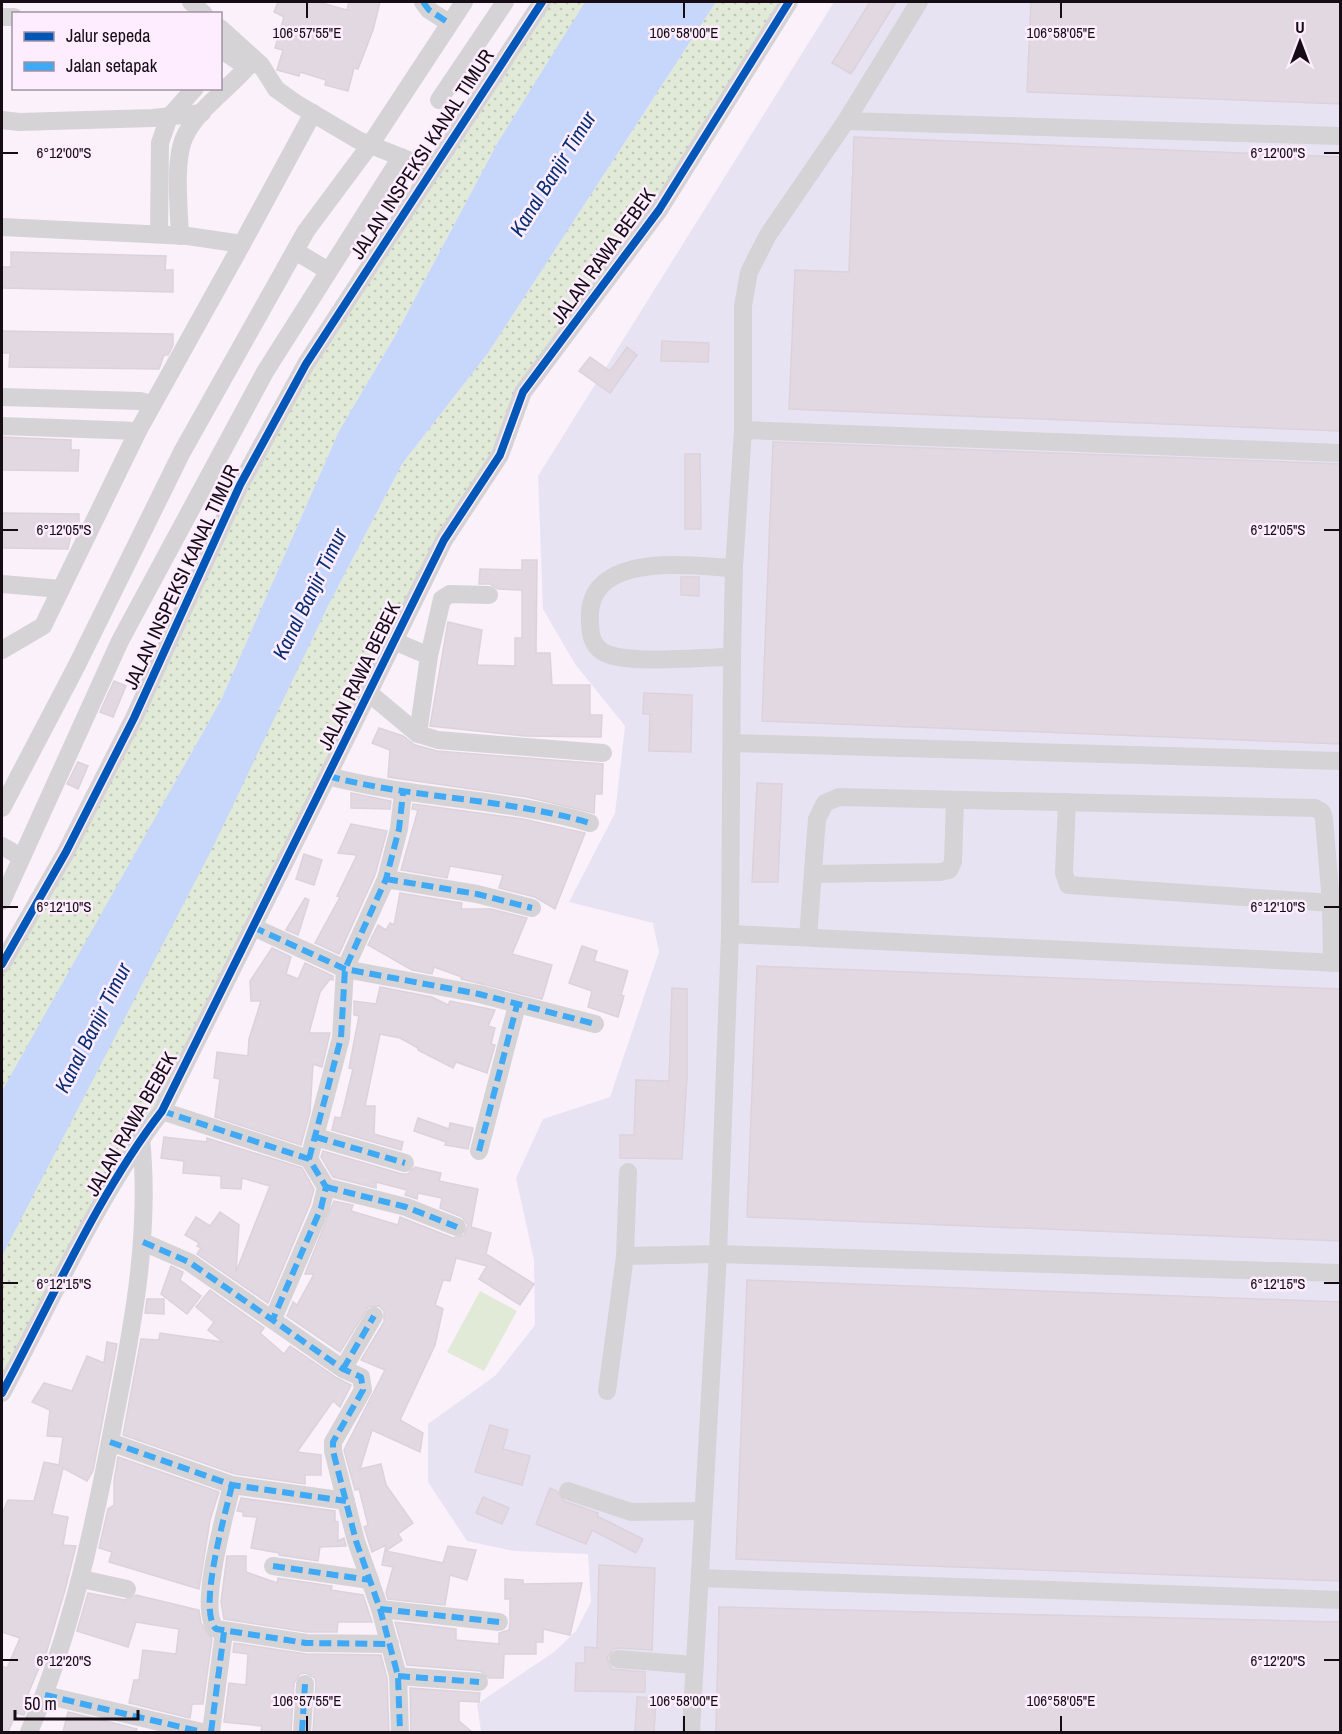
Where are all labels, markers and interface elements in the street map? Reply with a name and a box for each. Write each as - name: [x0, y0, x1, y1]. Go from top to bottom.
- legend: [12, 12, 222, 90]
- north arrow: [1270, 12, 1330, 72]
- text: U: [1295, 16, 1305, 38]
- text: 106°57'55"E: [273, 22, 341, 43]
- text: 106°58'00"E: [650, 22, 718, 43]
- text: 106°58'05"E: [1027, 22, 1095, 43]
- text: Jalur sepeda: [66, 23, 151, 48]
- street label: JALAN INSPEKSI KANAL TIMUR: [343, 43, 500, 264]
- text: Jalan setapak: [66, 53, 158, 78]
- water label: Kanal Banjir Timur: [503, 105, 603, 242]
- text: 6°12'00"S: [36, 142, 92, 163]
- text: 6°12'00"S: [1250, 142, 1306, 163]
- street label: JALAN RAWA BEBEK: [544, 182, 661, 329]
- street label: JALAN INSPEKSI KANAL TIMUR: [116, 460, 245, 694]
- text: 6°12'05"S: [36, 519, 92, 540]
- text: 6°12'05"S: [1250, 519, 1306, 540]
- water label: Kanal Banjir Timur: [265, 522, 354, 664]
- street label: JALAN RAWA BEBEK: [311, 597, 406, 754]
- text: 6°12'10"S: [36, 896, 92, 917]
- text: 6°12'10"S: [1250, 896, 1306, 917]
- water label: Kanal Banjir Timur: [47, 957, 138, 1098]
- street label: JALAN RAWA BEBEK: [78, 1047, 183, 1201]
- text: 6°12'15"S: [36, 1273, 92, 1294]
- text: 6°12'15"S: [1250, 1273, 1306, 1294]
- text: 6°12'20"S: [36, 1650, 92, 1671]
- text: 6°12'20"S: [1250, 1650, 1306, 1671]
- scale bar: [15, 1683, 138, 1721]
- text: 106°57'55"E: [273, 1690, 341, 1711]
- text: 106°58'00"E: [650, 1690, 718, 1711]
- text: 106°58'05"E: [1027, 1690, 1095, 1711]
- text: 50 m: [24, 1691, 57, 1716]

